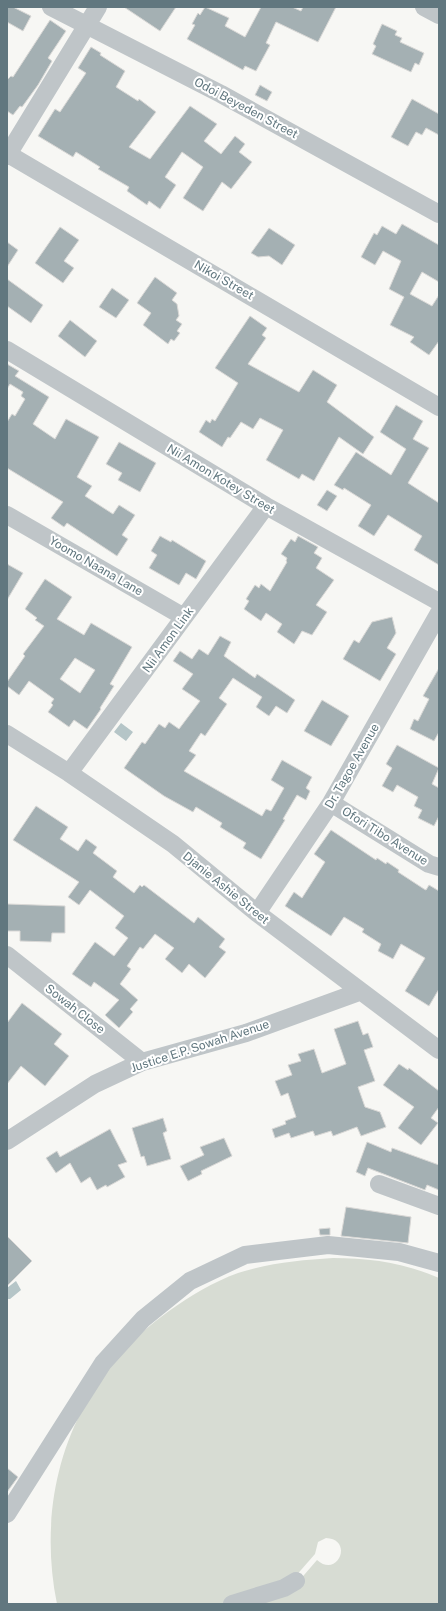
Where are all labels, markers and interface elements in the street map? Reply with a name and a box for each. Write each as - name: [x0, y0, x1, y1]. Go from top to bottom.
- street label: Odoi Beyeden Street: [192, 75, 300, 141]
- street label: Nikoi Street: [192, 257, 256, 303]
- street label: Nii Amon Kotey Street: [164, 441, 278, 517]
- street label: Yoomo Naana Lane: [47, 533, 146, 599]
- street label: Nii Amon Link: [140, 604, 196, 675]
- street label: Dr. Tagoe Avenue: [322, 721, 382, 811]
- street label: Ofori Tibo Avenue: [339, 804, 431, 868]
- street label: Djanie Ashie Street: [180, 849, 272, 927]
- street label: Sowah Close: [42, 981, 108, 1037]
- street label: Justice E.P. Sowah Avenue: [129, 1017, 271, 1075]

